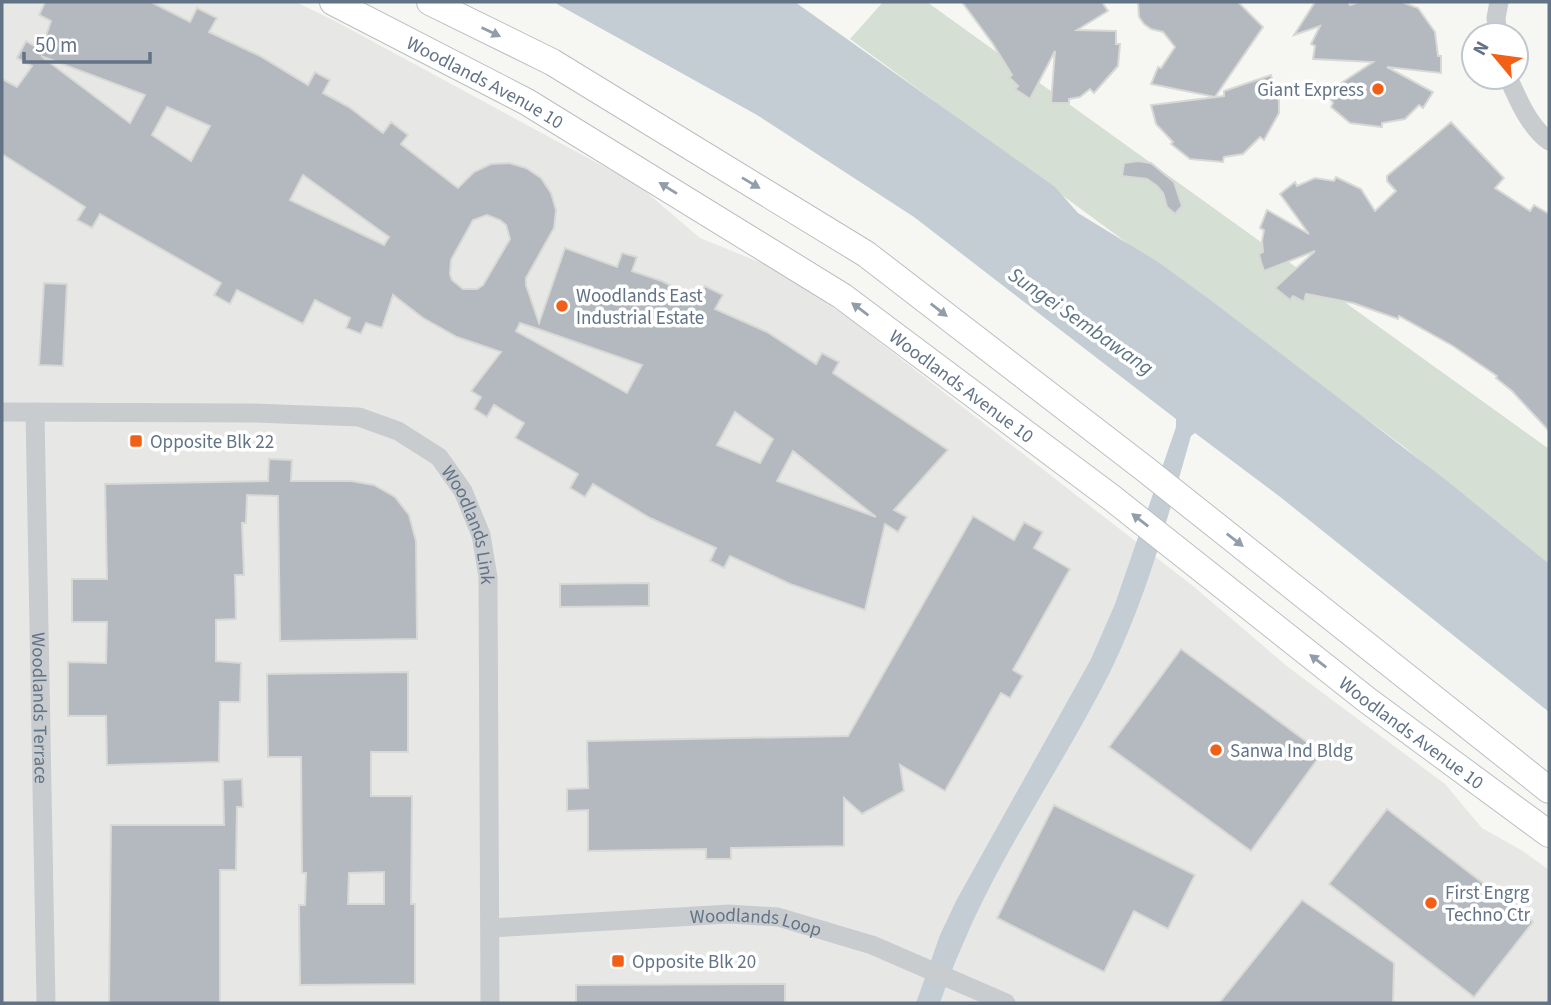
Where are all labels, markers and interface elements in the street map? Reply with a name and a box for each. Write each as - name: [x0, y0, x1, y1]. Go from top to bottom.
- scale bar: [24, 21, 150, 65]
- north arrow: [1460, 21, 1530, 91]
- one-way arrow: [481, 26, 501, 37]
- text: 50 m: [35, 30, 77, 60]
- street label: Woodlands Avenue 10: [401, 30, 568, 136]
- text: N: [1467, 36, 1496, 61]
- place label: Giant Express: [1257, 77, 1364, 104]
- marker: Giant Express: [1370, 81, 1386, 97]
- one-way arrow: [741, 177, 760, 190]
- one-way arrow: [658, 182, 677, 195]
- water label: Sungei Sembawang: [1002, 260, 1160, 382]
- place label: Woodlands East Industrial Estate: [576, 283, 704, 332]
- marker: Woodlands East Industrial Estate: [554, 298, 570, 314]
- one-way arrow: [852, 302, 870, 317]
- one-way arrow: [930, 303, 948, 318]
- street label: Woodlands Avenue 10: [883, 324, 1039, 450]
- place label: Opposite Blk 22: [150, 429, 274, 456]
- marker: Opposite Blk 22: [128, 433, 144, 449]
- street label: Woodlands Link: [434, 460, 500, 585]
- one-way arrow: [1131, 513, 1149, 528]
- one-way arrow: [1225, 533, 1243, 548]
- street label: Woodlands Terrace: [24, 632, 54, 784]
- one-way arrow: [1310, 654, 1328, 669]
- street label: Woodlands Avenue 10: [1333, 671, 1489, 797]
- place label: Sanwa Ind Bldg: [1230, 738, 1353, 765]
- marker: Sanwa Ind Bldg: [1208, 742, 1224, 758]
- place label: First Engrg Techno Ctr: [1445, 880, 1531, 929]
- marker: First Engrg Techno Ctr: [1423, 895, 1439, 911]
- street label: Woodlands Loop: [689, 902, 825, 944]
- place label: Opposite Blk 20: [632, 949, 756, 976]
- marker: Opposite Blk 20: [610, 953, 626, 969]

